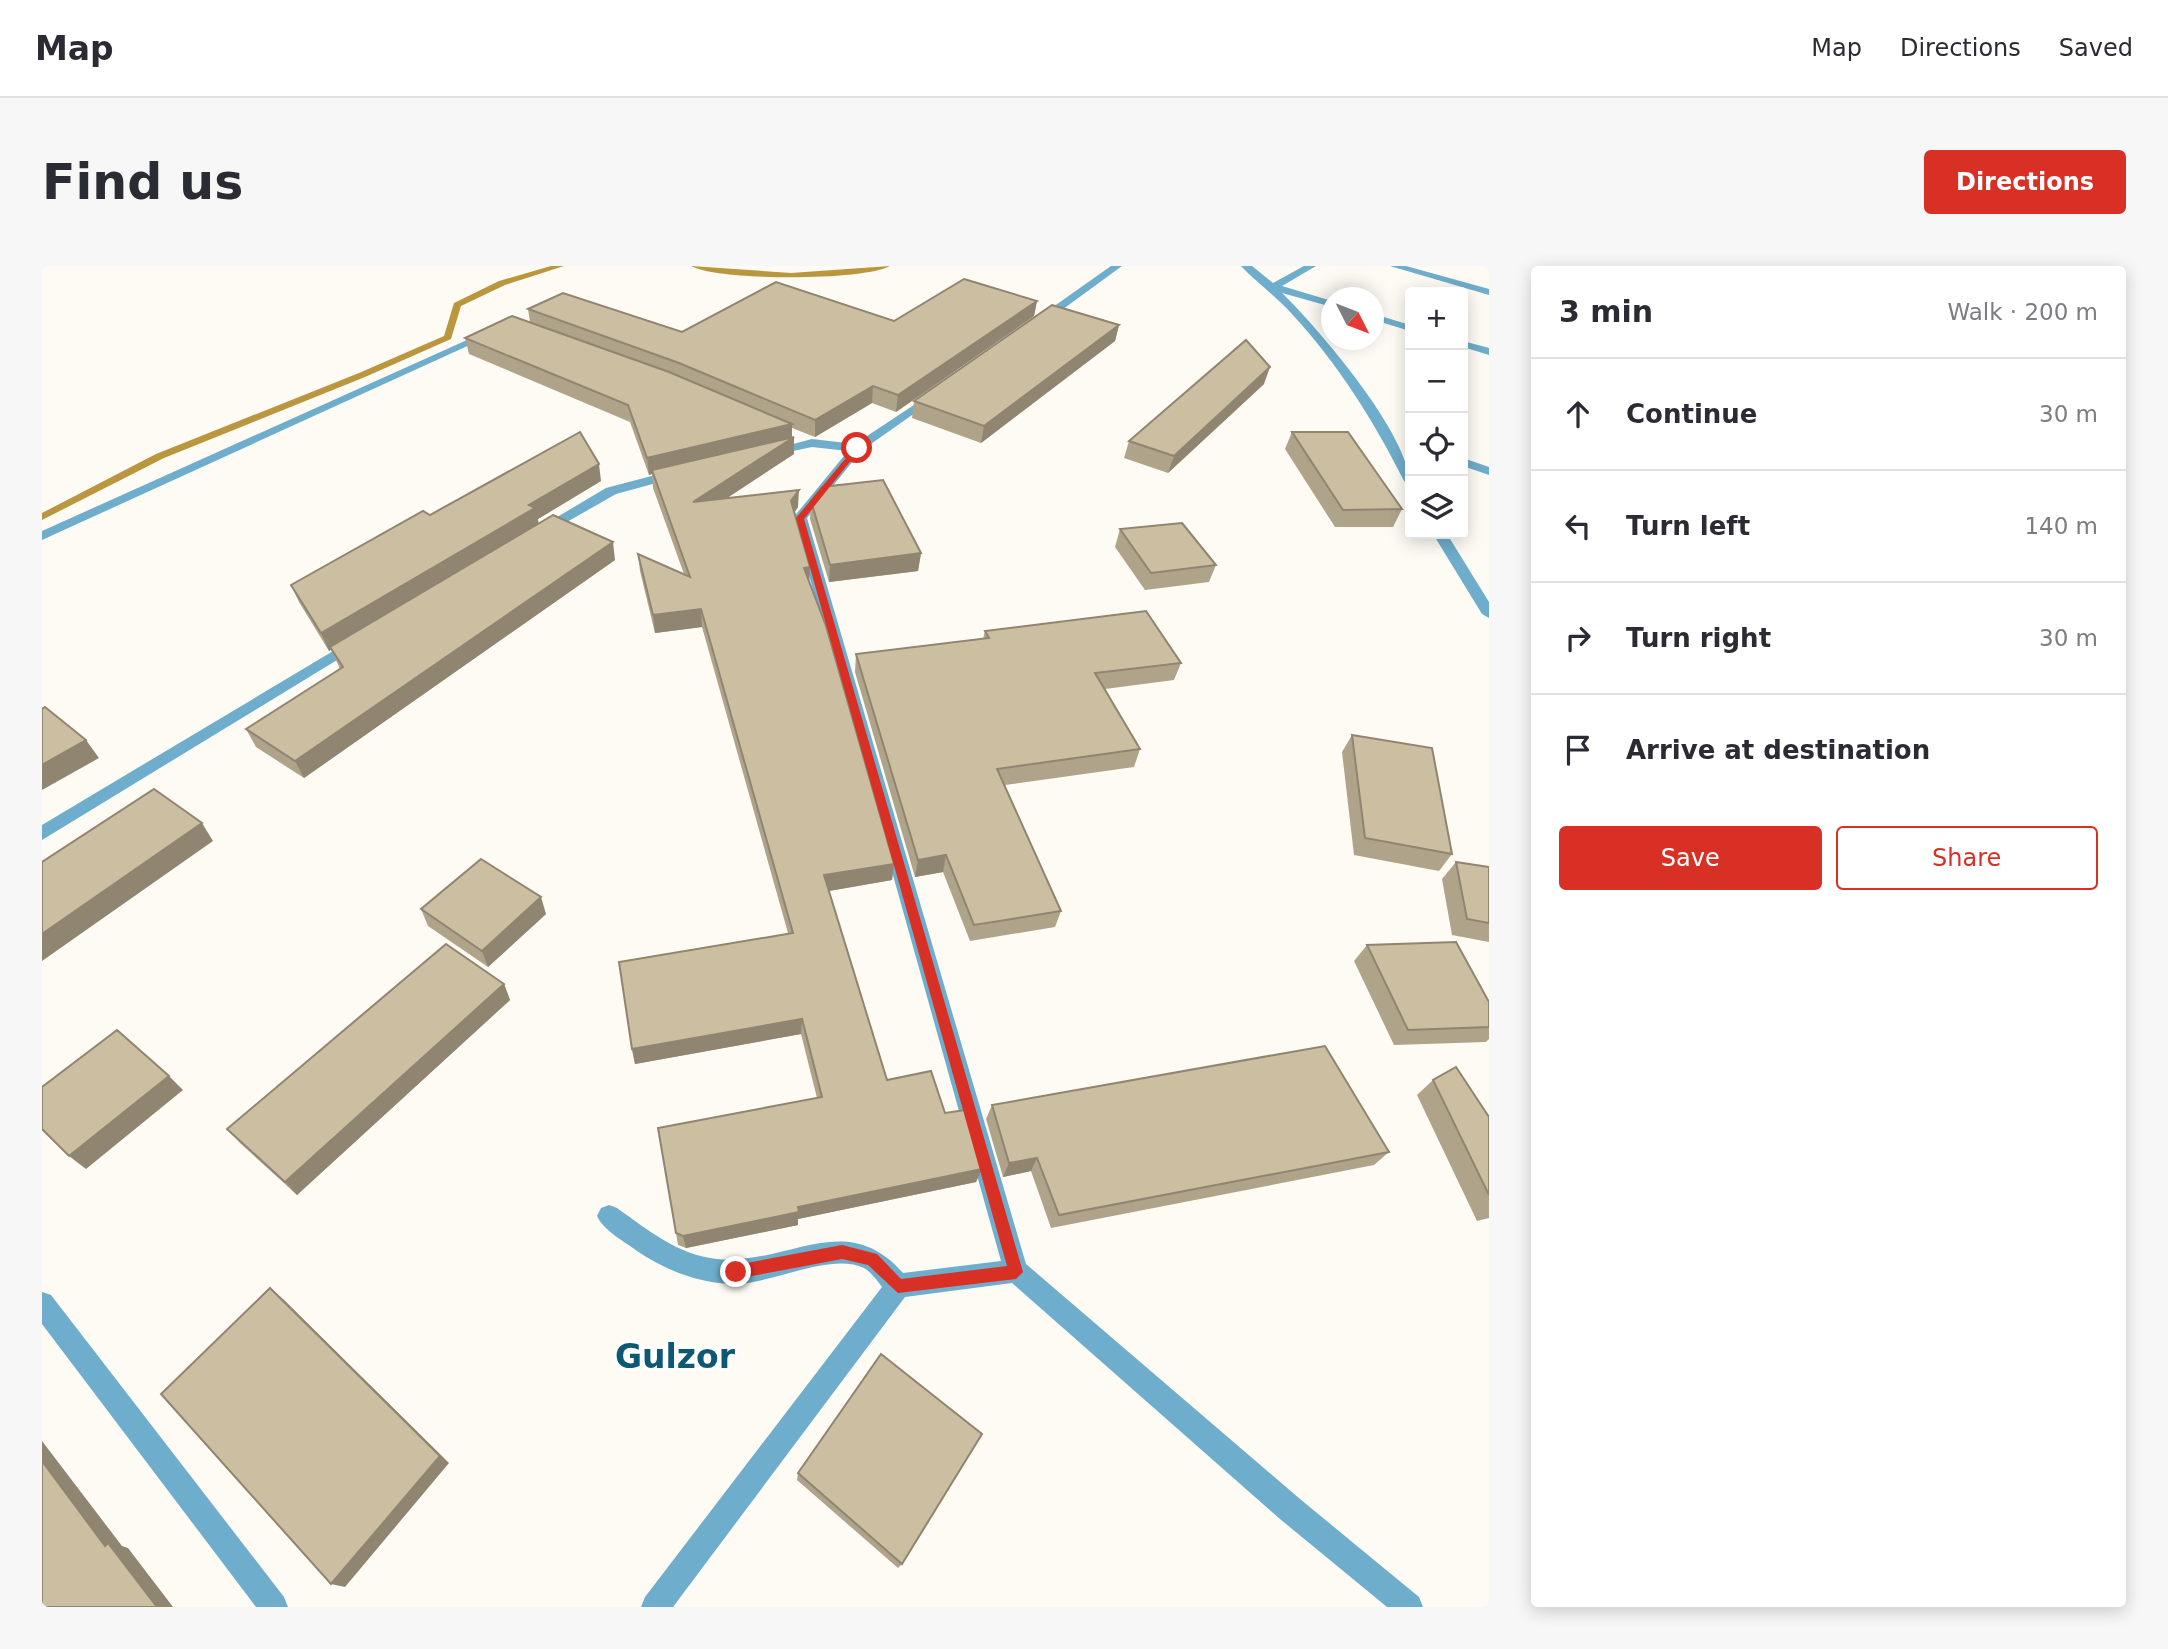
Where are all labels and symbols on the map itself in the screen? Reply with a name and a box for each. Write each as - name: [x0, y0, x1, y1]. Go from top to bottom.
- north arrow: [1321, 287, 1384, 350]
- route start: [841, 432, 872, 463]
- route end: [720, 1256, 751, 1287]
- district label: Gulzor: [615, 1337, 736, 1376]

